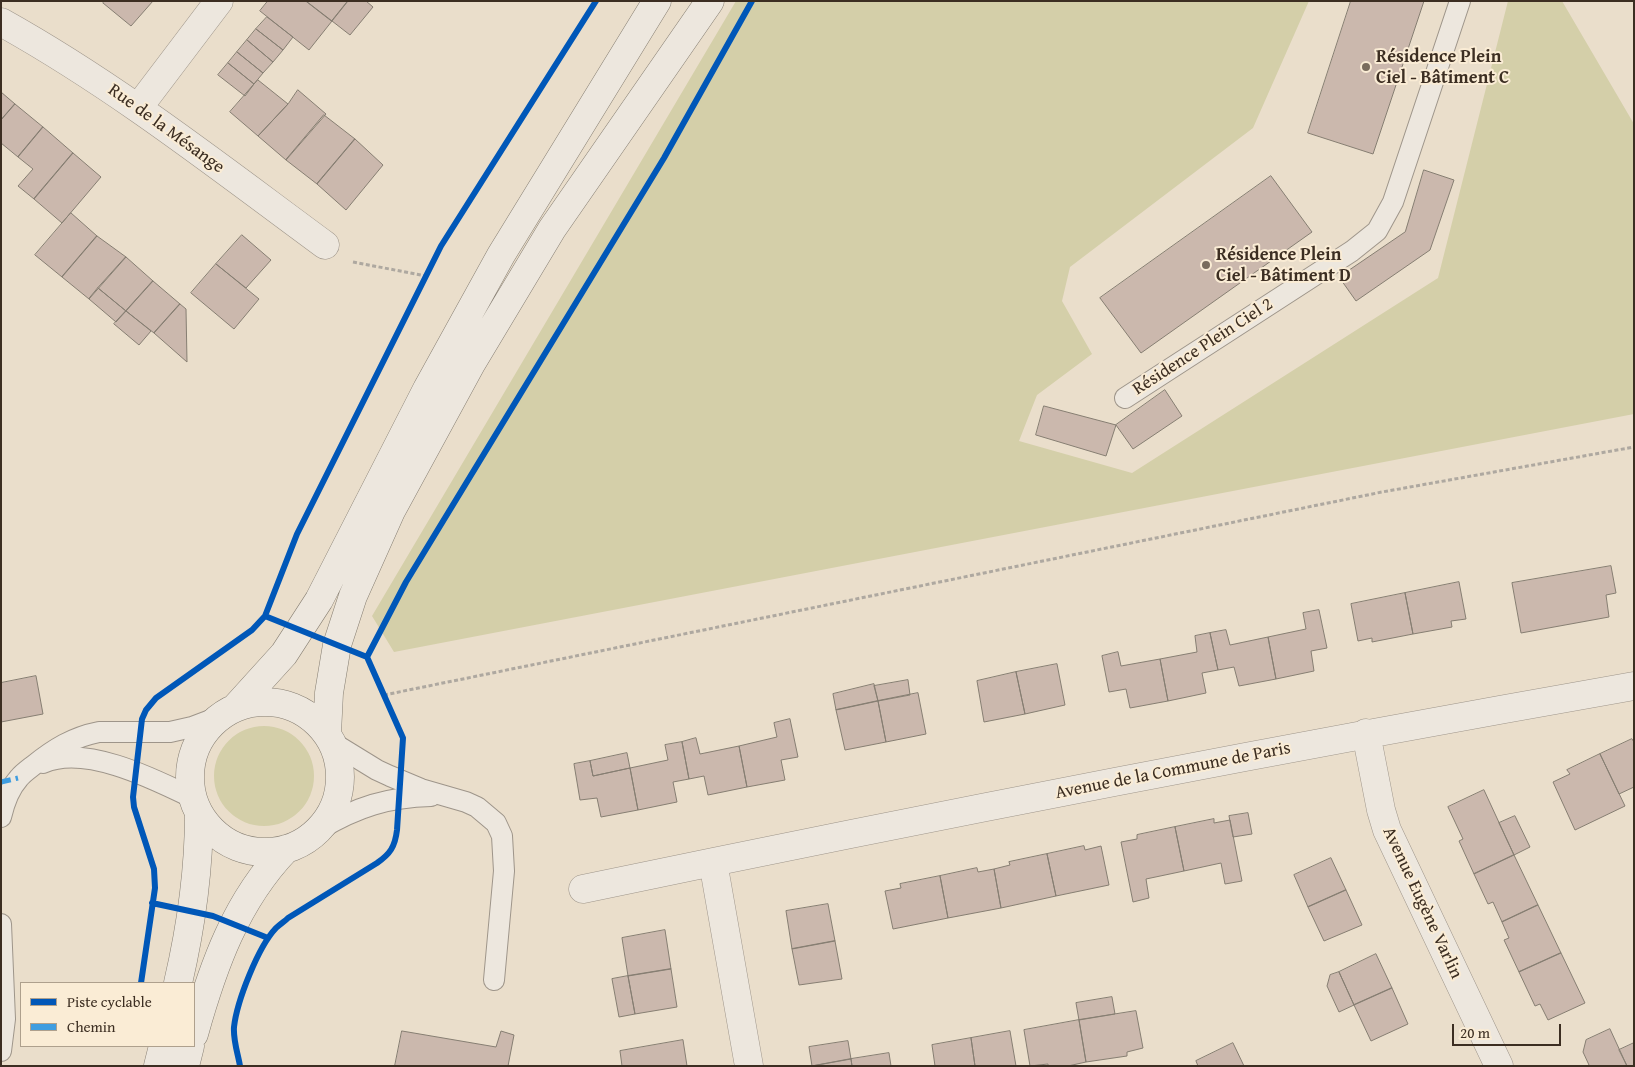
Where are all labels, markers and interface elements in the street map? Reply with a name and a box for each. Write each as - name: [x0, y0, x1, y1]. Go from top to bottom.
- place label: Résidence Plein Ciel - Bâtiment C: [1376, 46, 1509, 88]
- marker: Résidence Plein Ciel - Bâtiment C: [1360, 61, 1372, 73]
- street label: Rue de la Mésange: [104, 80, 228, 178]
- place label: Résidence Plein Ciel - Bâtiment D: [1216, 244, 1351, 286]
- marker: Résidence Plein Ciel - Bâtiment D: [1200, 259, 1212, 271]
- street label: Résidence Plein Ciel 2: [1129, 294, 1277, 400]
- street label: Avenue de la Commune de Paris: [1054, 738, 1292, 804]
- street label: Avenue Eugène Varlin: [1377, 824, 1467, 982]
- legend: [20, 982, 195, 1047]
- text: Piste cyclable: [67, 991, 152, 1012]
- scale bar: [1455, 1014, 1564, 1046]
- text: Chemin: [67, 1016, 116, 1037]
- text: 20 m: [1460, 1022, 1490, 1043]

